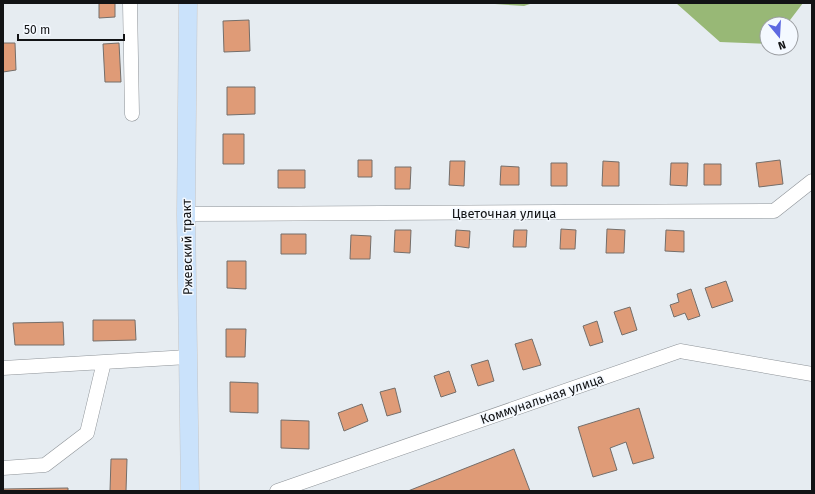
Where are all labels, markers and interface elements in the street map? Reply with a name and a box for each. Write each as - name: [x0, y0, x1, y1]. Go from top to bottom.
- scale bar: [18, 16, 124, 42]
- north arrow: [759, 16, 799, 56]
- text: 50 m: [24, 23, 50, 37]
- text: N: [776, 38, 787, 52]
- street label: Ржевский тракт: [179, 199, 195, 295]
- street label: Цветочная улица: [452, 206, 556, 221]
- street label: Коммунальная улица: [478, 371, 606, 427]

